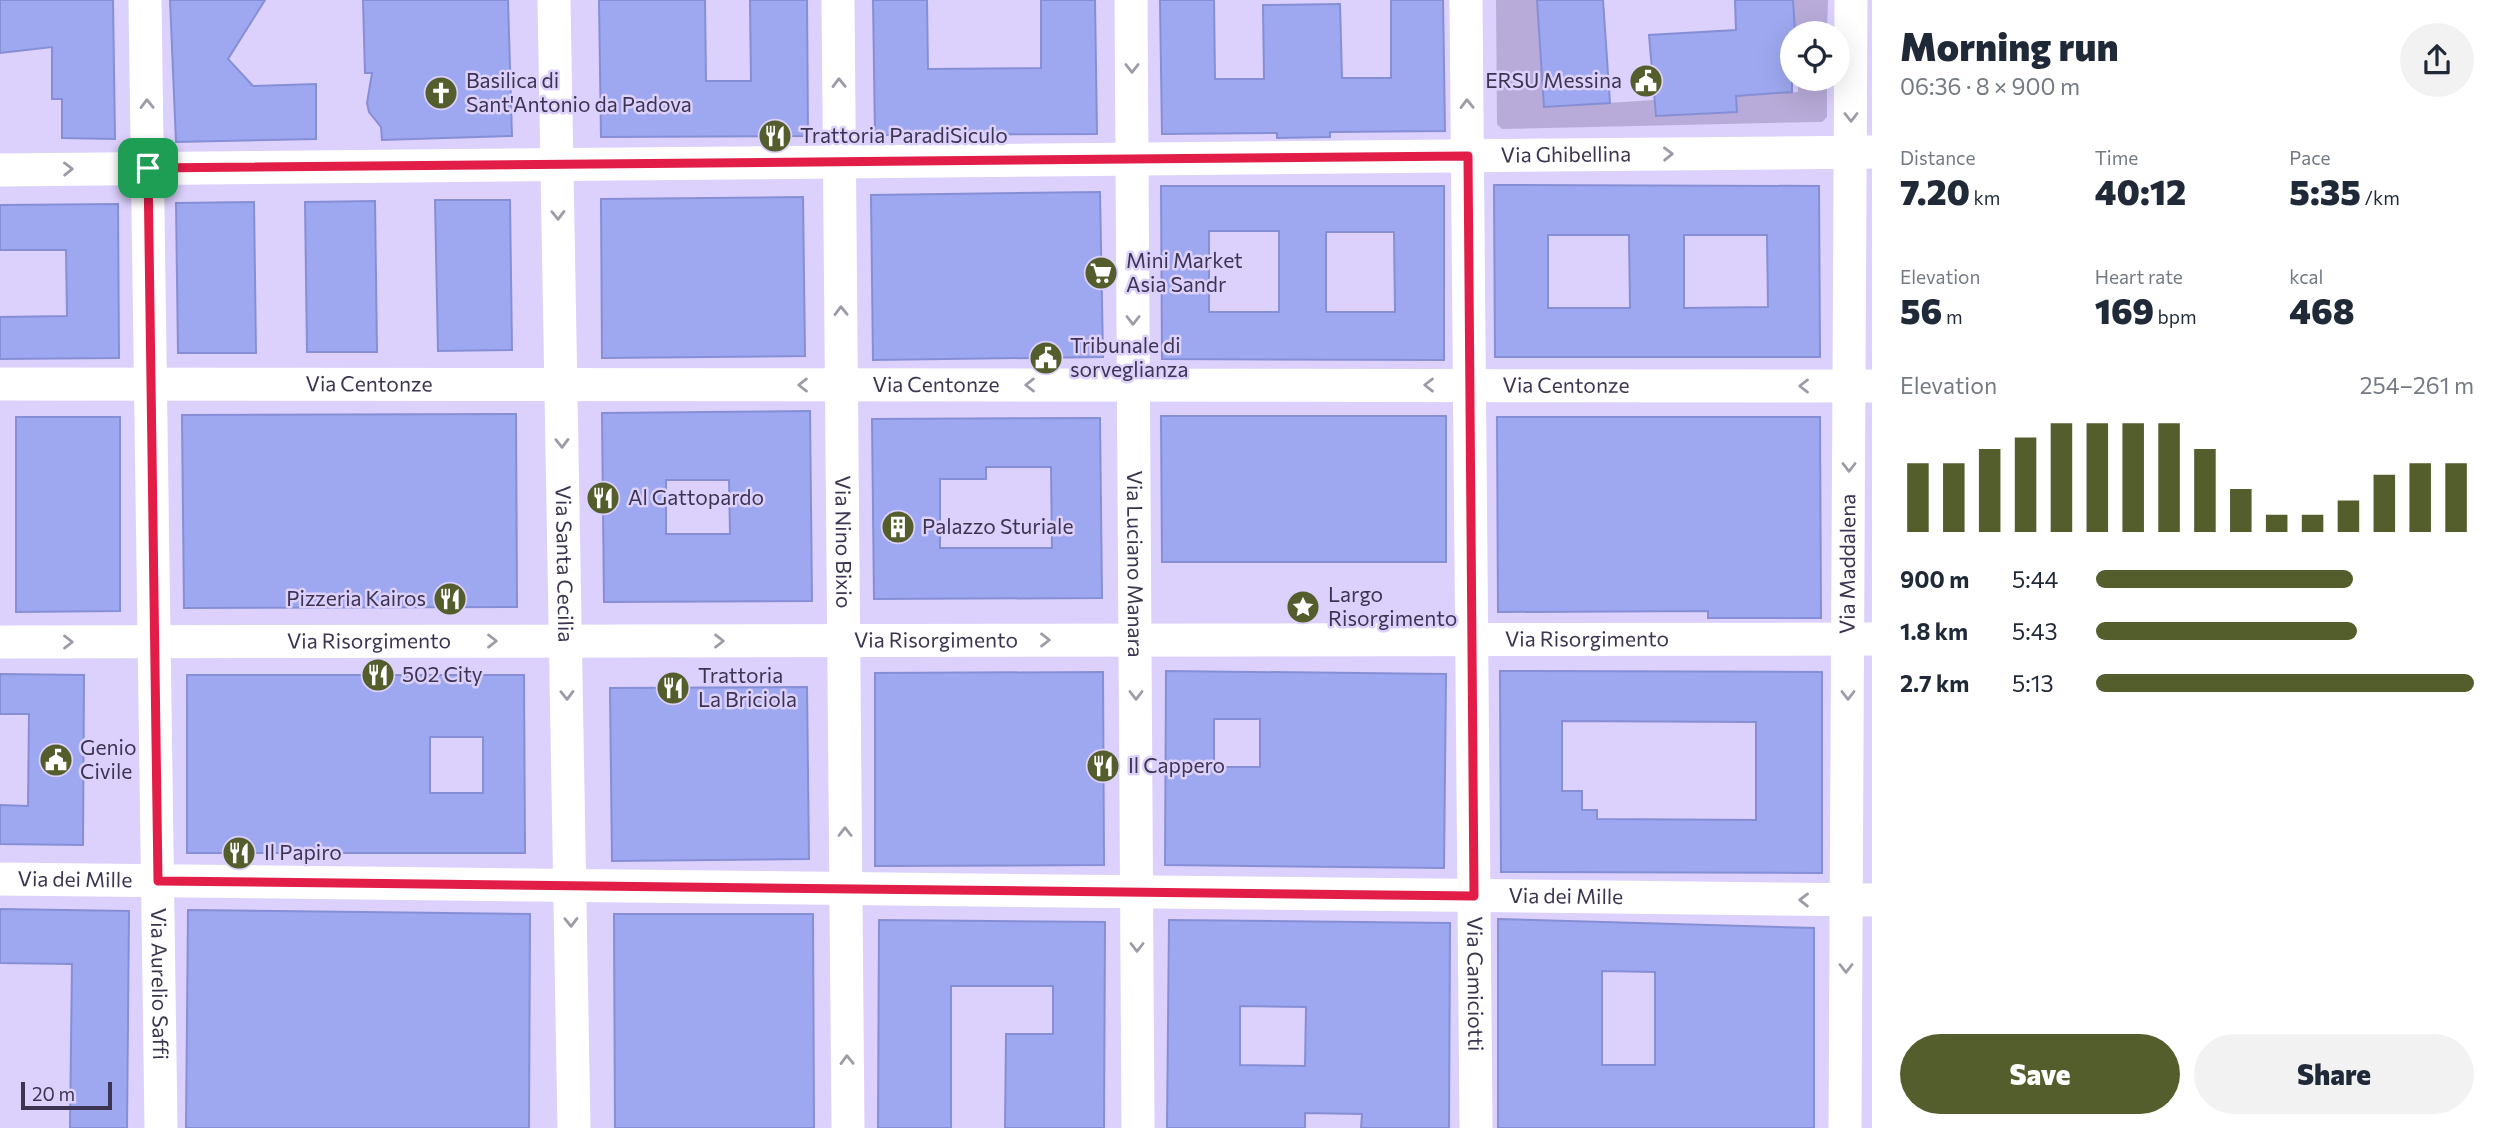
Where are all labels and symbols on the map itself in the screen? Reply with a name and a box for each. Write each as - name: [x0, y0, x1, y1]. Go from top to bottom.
- public building icon: ERSU Messina: [1627, 62, 1665, 100]
- one-way arrow: [1124, 63, 1140, 74]
- place label: Basilica di Sant'Antonio da Padova: [466, 67, 692, 116]
- place label: ERSU Messina: [1485, 67, 1622, 92]
- church icon: Basilica di Sant'Antonio da Padova: [422, 74, 460, 112]
- one-way arrow: [831, 78, 847, 88]
- one-way arrow: [139, 99, 154, 110]
- one-way arrow: [1459, 99, 1475, 109]
- one-way arrow: [1843, 112, 1859, 123]
- restaurant icon: Trattoria ParadiSiculo: [756, 117, 794, 155]
- place label: Trattoria ParadiSiculo: [800, 122, 1008, 147]
- pin: [118, 138, 178, 198]
- street label: Via Ghibellina: [1501, 140, 1631, 167]
- one-way arrow: [1663, 146, 1673, 162]
- one-way arrow: [63, 161, 74, 177]
- one-way arrow: [550, 210, 566, 221]
- place label: Mini Market Asia Sandr: [1126, 247, 1243, 296]
- supermarket icon: Mini Market Asia Sandr: [1082, 254, 1120, 292]
- one-way arrow: [833, 305, 849, 316]
- one-way arrow: [1125, 315, 1141, 326]
- place label: Tribunale di sorveglianza: [1070, 332, 1189, 381]
- public building icon: Tribunale di sorveglianza: [1027, 339, 1065, 377]
- street label: Via Centonze: [306, 370, 432, 395]
- street label: Via Centonze: [873, 371, 999, 396]
- street label: Via Centonze: [1503, 372, 1629, 397]
- one-way arrow: [797, 377, 808, 393]
- one-way arrow: [1025, 377, 1035, 393]
- one-way arrow: [1424, 377, 1434, 393]
- one-way arrow: [1798, 378, 1809, 394]
- one-way arrow: [555, 437, 570, 448]
- one-way arrow: [1841, 462, 1857, 473]
- street label: Via Luciano Manara: [1123, 470, 1149, 658]
- street label: Via Nino Bixio: [831, 475, 857, 609]
- restaurant icon: Al Gattopardo: [584, 479, 622, 517]
- place label: Al Gattopardo: [628, 484, 764, 509]
- street label: Via Santa Cecilia: [552, 485, 579, 643]
- street label: Via Maddalena: [1834, 494, 1859, 634]
- building icon: Palazzo Sturiale: [879, 508, 917, 546]
- place label: Palazzo Sturiale: [922, 513, 1074, 538]
- restaurant icon: Pizzeria Kairos: [431, 580, 469, 618]
- place label: Largo Risorgimento: [1328, 581, 1457, 630]
- place label: Pizzeria Kairos: [286, 585, 426, 610]
- place icon: Largo Risorgimento: [1284, 588, 1322, 626]
- street label: Via Risorgimento: [1505, 625, 1669, 651]
- street label: Via Risorgimento: [854, 626, 1018, 652]
- street label: Via Risorgimento: [287, 627, 451, 653]
- one-way arrow: [1040, 632, 1050, 648]
- one-way arrow: [487, 633, 497, 649]
- one-way arrow: [714, 633, 725, 649]
- one-way arrow: [63, 634, 74, 650]
- restaurant icon: 502 City: [359, 656, 397, 694]
- place label: 502 City: [402, 661, 483, 686]
- place label: Trattoria La Briciola: [698, 662, 797, 711]
- restaurant icon: Trattoria La Briciola: [654, 669, 692, 707]
- one-way arrow: [559, 689, 574, 700]
- one-way arrow: [1128, 690, 1144, 700]
- one-way arrow: [1840, 690, 1856, 700]
- place label: Genio Civile: [80, 734, 136, 783]
- public building icon: Genio Civile: [37, 741, 75, 779]
- restaurant icon: Il Cappero: [1084, 747, 1122, 785]
- place label: Il Cappero: [1128, 752, 1225, 777]
- one-way arrow: [838, 827, 853, 838]
- restaurant icon: Il Papiro: [220, 834, 258, 872]
- place label: Il Papiro: [264, 839, 342, 864]
- street label: Via dei Mille: [17, 865, 133, 891]
- street label: Via dei Mille: [1508, 882, 1623, 908]
- one-way arrow: [1798, 892, 1809, 907]
- street label: Via Aurelio Saffi: [147, 908, 174, 1060]
- street label: Via Camiciotti: [1463, 916, 1489, 1051]
- one-way arrow: [563, 917, 578, 928]
- one-way arrow: [1129, 942, 1145, 952]
- one-way arrow: [1838, 964, 1854, 974]
- one-way arrow: [839, 1054, 855, 1065]
- scale bar: [21, 1079, 112, 1111]

